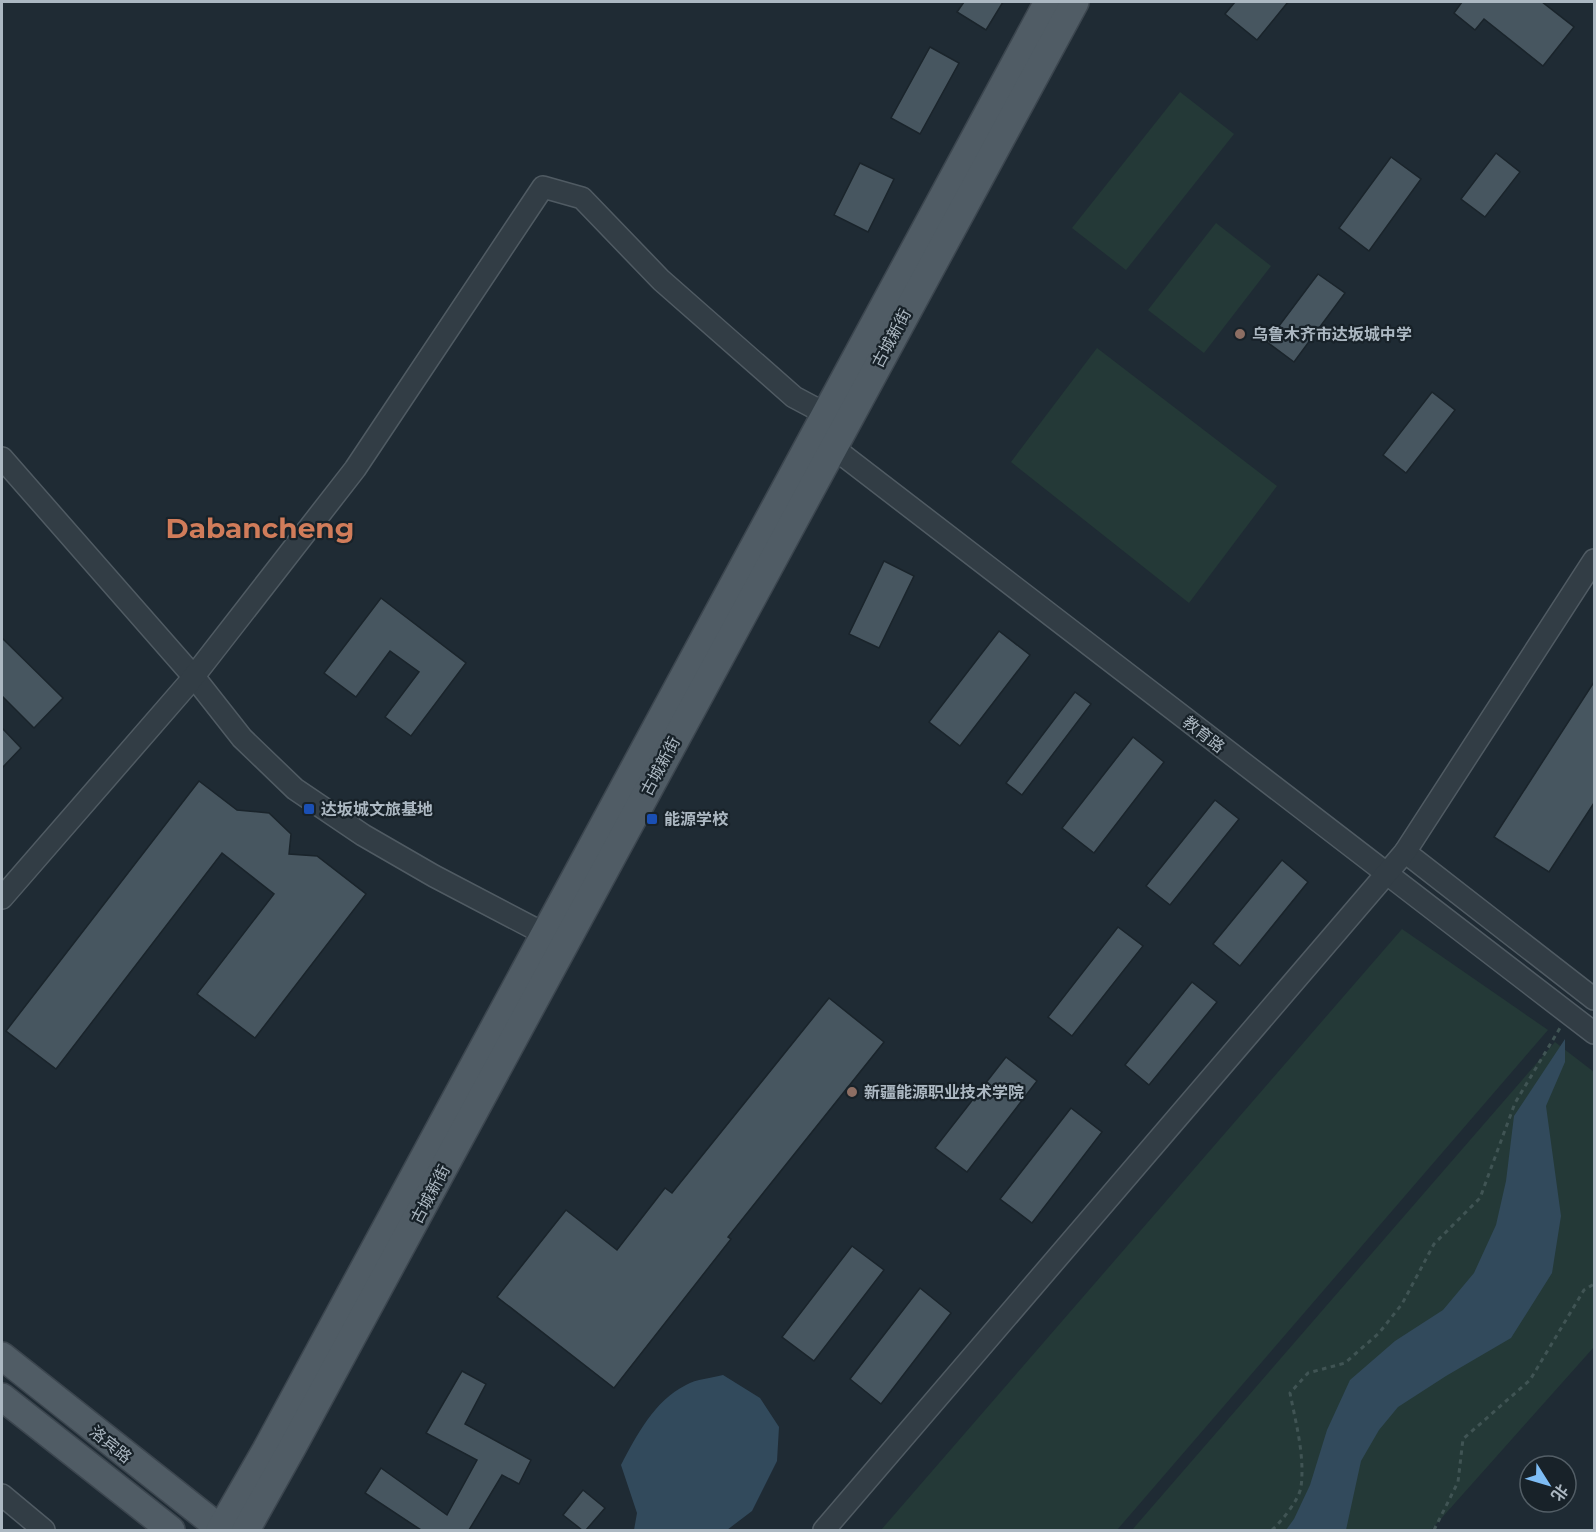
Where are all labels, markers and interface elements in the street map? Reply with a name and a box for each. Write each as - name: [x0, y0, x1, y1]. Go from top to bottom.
- street label: 古城新街: [868, 306, 915, 371]
- place label: 乌鲁木齐市达坂城中学: [1252, 325, 1412, 344]
- marker: 乌鲁木齐市达坂城中学: [1233, 327, 1247, 341]
- district label: Dabancheng: [166, 511, 354, 545]
- street label: 教育路: [1179, 712, 1228, 757]
- street label: 古城新街: [637, 734, 684, 799]
- place label: 达坂城文旅基地: [321, 800, 433, 819]
- marker: 达坂城文旅基地: [302, 802, 316, 816]
- place label: 能源学校: [664, 810, 729, 829]
- marker: 能源学校: [645, 812, 659, 826]
- place label: 新疆能源职业技术学院: [864, 1083, 1024, 1102]
- marker: 新疆能源职业技术学院: [845, 1085, 859, 1099]
- street label: 古城新街: [407, 1162, 454, 1227]
- street label: 洛宾路: [86, 1422, 135, 1467]
- north arrow: [1518, 1454, 1578, 1514]
- text: 北: [1547, 1481, 1572, 1505]

